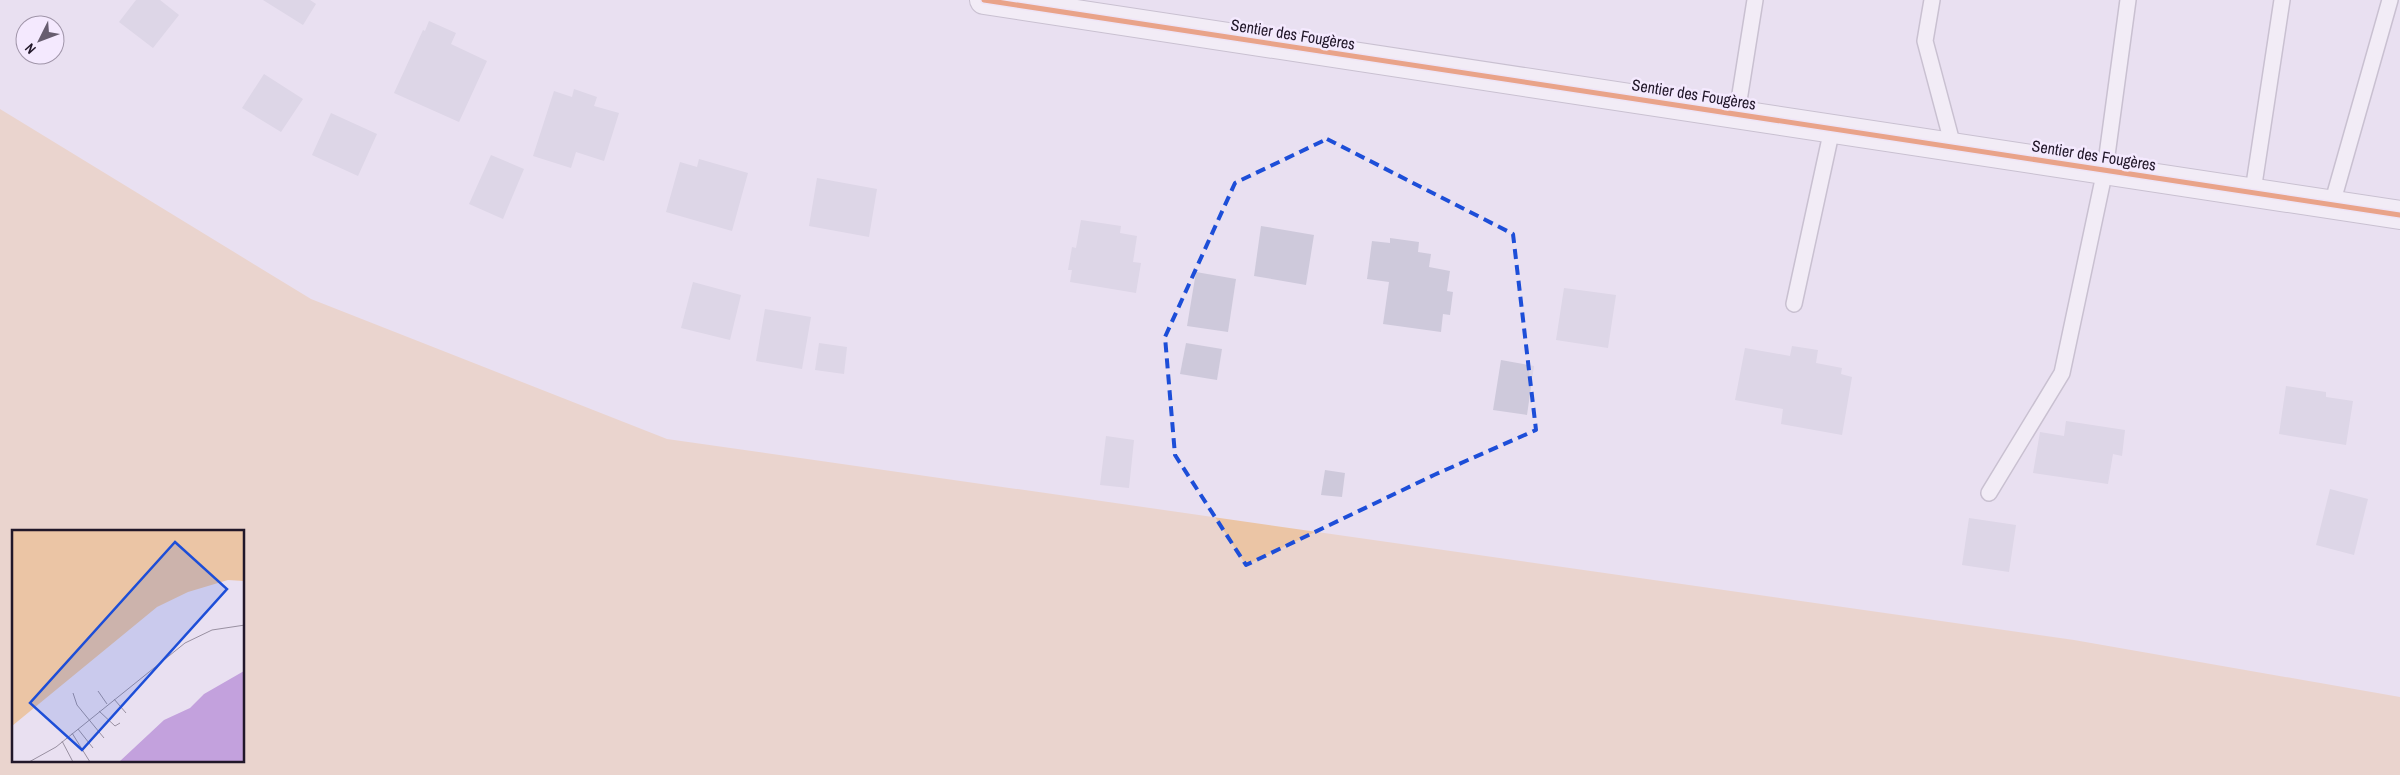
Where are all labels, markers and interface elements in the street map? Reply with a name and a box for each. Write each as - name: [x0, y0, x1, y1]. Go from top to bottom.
- street label: Sentier des Fougères: [1229, 13, 1357, 55]
- north arrow: [15, 15, 65, 65]
- text: N: [21, 40, 40, 58]
- street label: Sentier des Fougères: [1630, 73, 1758, 115]
- street label: Sentier des Fougères: [2030, 134, 2158, 176]
- inset map: [12, 530, 245, 762]

